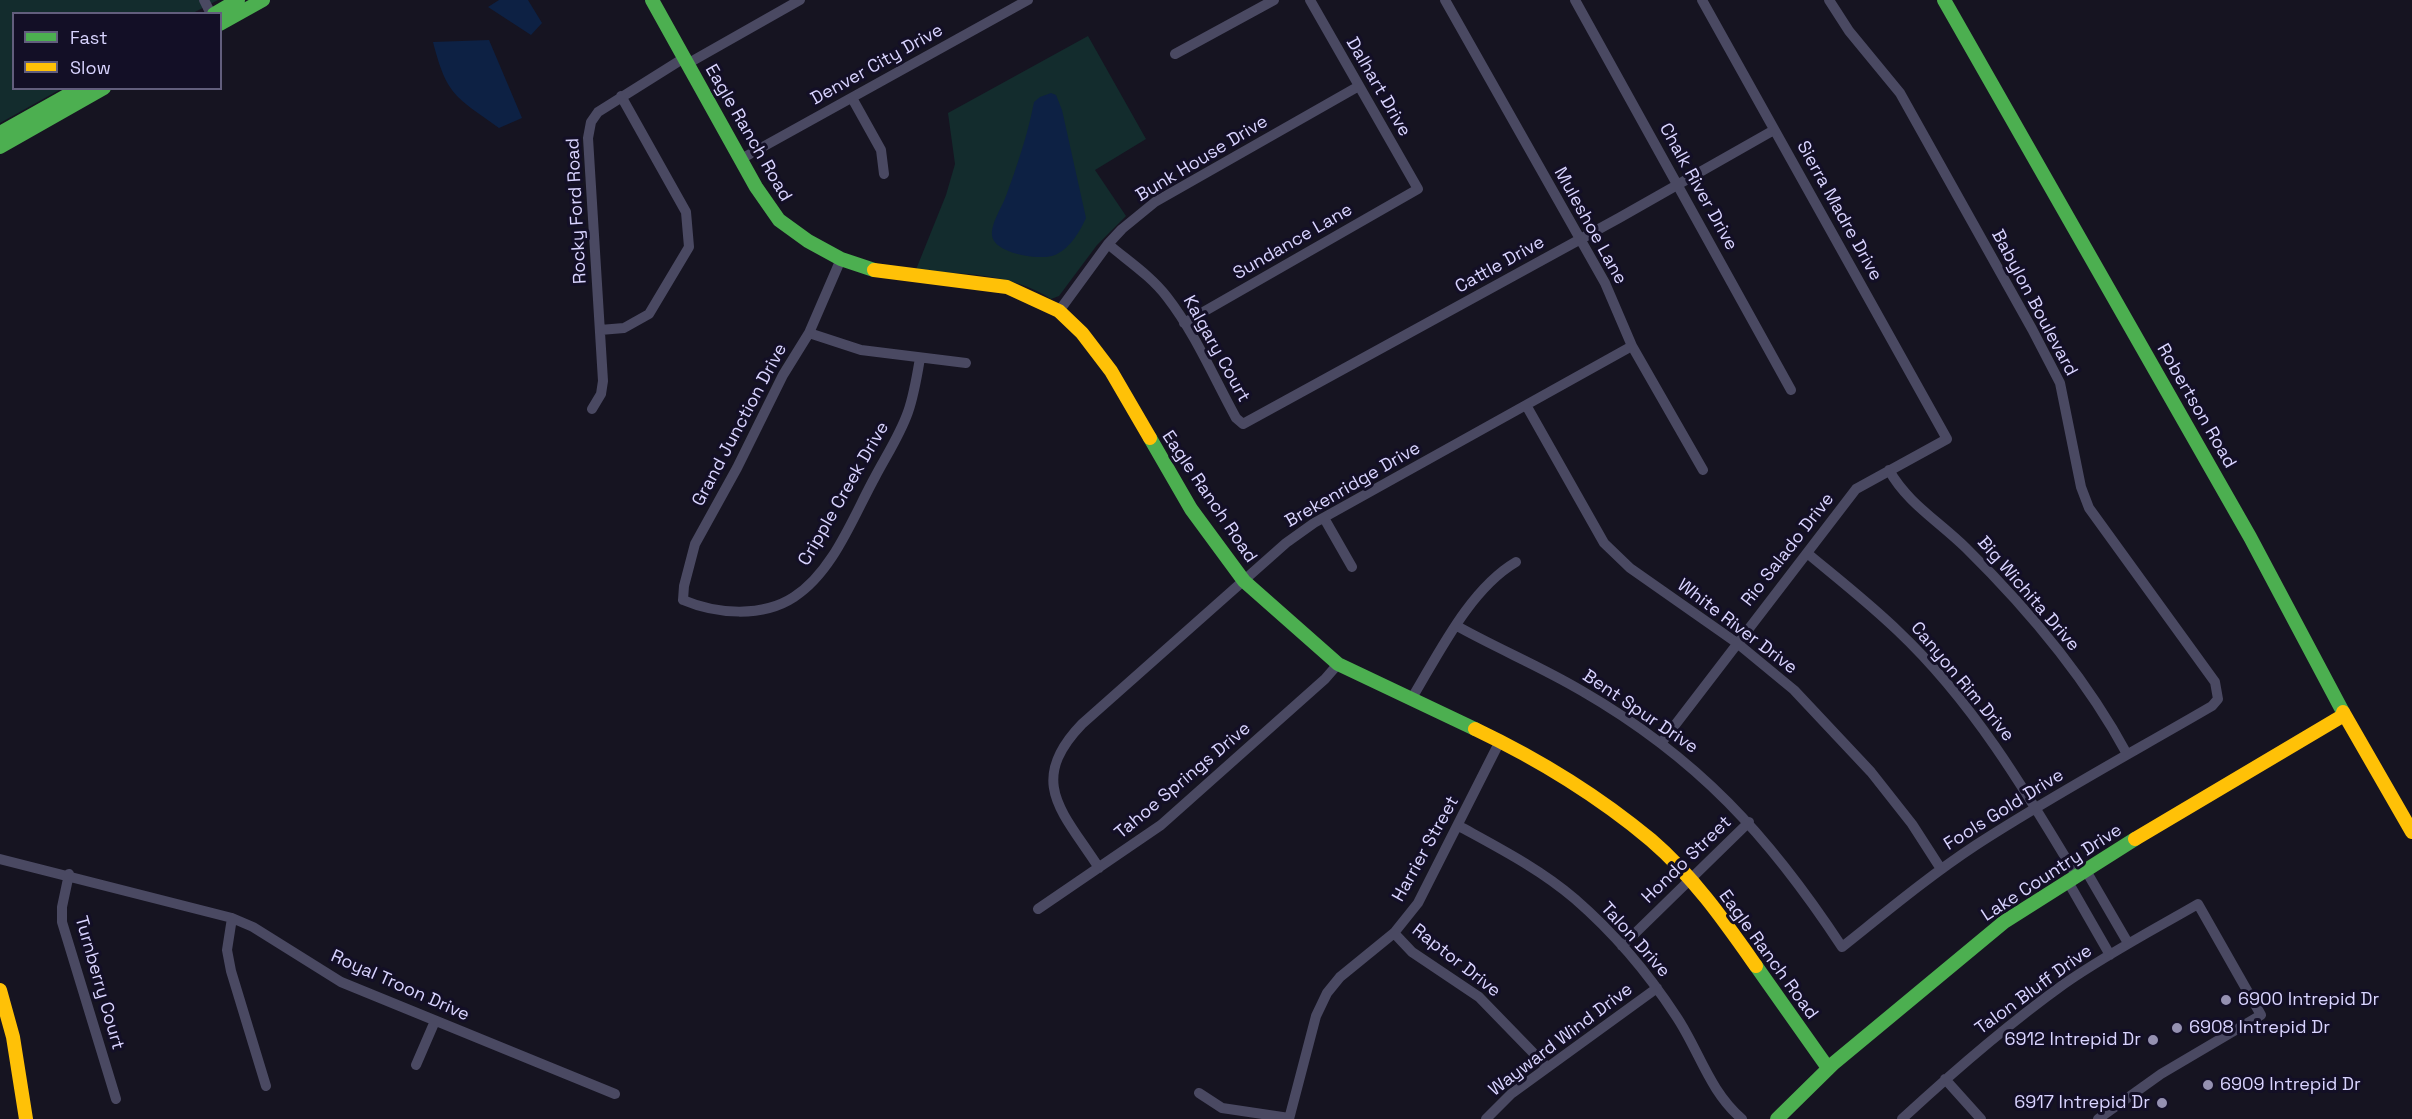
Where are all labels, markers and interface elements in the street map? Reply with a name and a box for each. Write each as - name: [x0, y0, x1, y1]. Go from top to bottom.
- legend: [12, 12, 222, 90]
- street label: Denver City Drive: [807, 20, 947, 110]
- text: Fast: [70, 26, 107, 49]
- street label: Dalhart Drive: [1341, 34, 1415, 140]
- text: Slow: [70, 56, 111, 79]
- street label: Eagle Ranch Road: [700, 61, 796, 205]
- street label: Bunk House Drive: [1132, 111, 1272, 207]
- street label: Chalk River Drive: [1654, 120, 1742, 254]
- street label: Rocky Ford Road: [562, 137, 592, 285]
- street label: Sierra Madre Drive: [1792, 137, 1886, 285]
- street label: Muleshoe Lane: [1549, 164, 1631, 288]
- street label: Sundance Lane: [1230, 199, 1356, 285]
- street label: Babylon Boulevard: [1986, 226, 2082, 380]
- street label: Cattle Drive: [1452, 232, 1548, 298]
- street label: Kalgary Court: [1178, 292, 1254, 406]
- street label: Grand Junction Drive: [688, 340, 792, 510]
- street label: Robertson Road: [2152, 340, 2240, 472]
- street label: Cripple Creek Drive: [794, 418, 894, 570]
- street label: Eagle Ranch Road: [1157, 427, 1261, 567]
- street label: Brekenridge Drive: [1281, 437, 1425, 533]
- street label: Rio Salado Drive: [1737, 489, 1839, 611]
- street label: Big Wichita Drive: [1972, 532, 2084, 656]
- street label: White River Drive: [1673, 575, 1801, 679]
- street label: Canyon Rim Drive: [1906, 618, 2018, 746]
- street label: Bent Spur Drive: [1578, 665, 1702, 759]
- street label: Tahoe Springs Drive: [1111, 718, 1255, 844]
- street label: Fools Gold Drive: [1940, 765, 2068, 855]
- street label: Harrier Street: [1388, 793, 1464, 905]
- street label: Hondo Street: [1638, 812, 1736, 908]
- street label: Lake Country Drive: [1978, 820, 2126, 926]
- street label: Eagle Ranch Road: [1714, 886, 1822, 1024]
- street label: Talon Drive: [1596, 898, 1674, 982]
- street label: Turnberry Court: [70, 914, 128, 1052]
- street label: Raptor Drive: [1407, 920, 1505, 1002]
- street label: Talon Bluff Drive: [1971, 940, 2097, 1040]
- street label: Royal Troon Drive: [327, 946, 473, 1026]
- street label: Wayward Wind Drive: [1485, 979, 1637, 1101]
- place label: 6900 Intrepid Dr: [2238, 989, 2379, 1011]
- marker: 6900 Intrepid Dr: [2219, 993, 2233, 1007]
- place label: 6908 Intrepid Dr: [2189, 1017, 2330, 1039]
- marker: 6908 Intrepid Dr: [2170, 1021, 2184, 1035]
- place label: 6912 Intrepid Dr: [2004, 1029, 2141, 1051]
- marker: 6912 Intrepid Dr: [2146, 1033, 2160, 1047]
- place label: 6909 Intrepid Dr: [2220, 1074, 2361, 1096]
- marker: 6909 Intrepid Dr: [2201, 1078, 2215, 1092]
- place label: 6917 Intrepid Dr: [2014, 1092, 2150, 1114]
- marker: 6917 Intrepid Dr: [2155, 1096, 2169, 1110]

